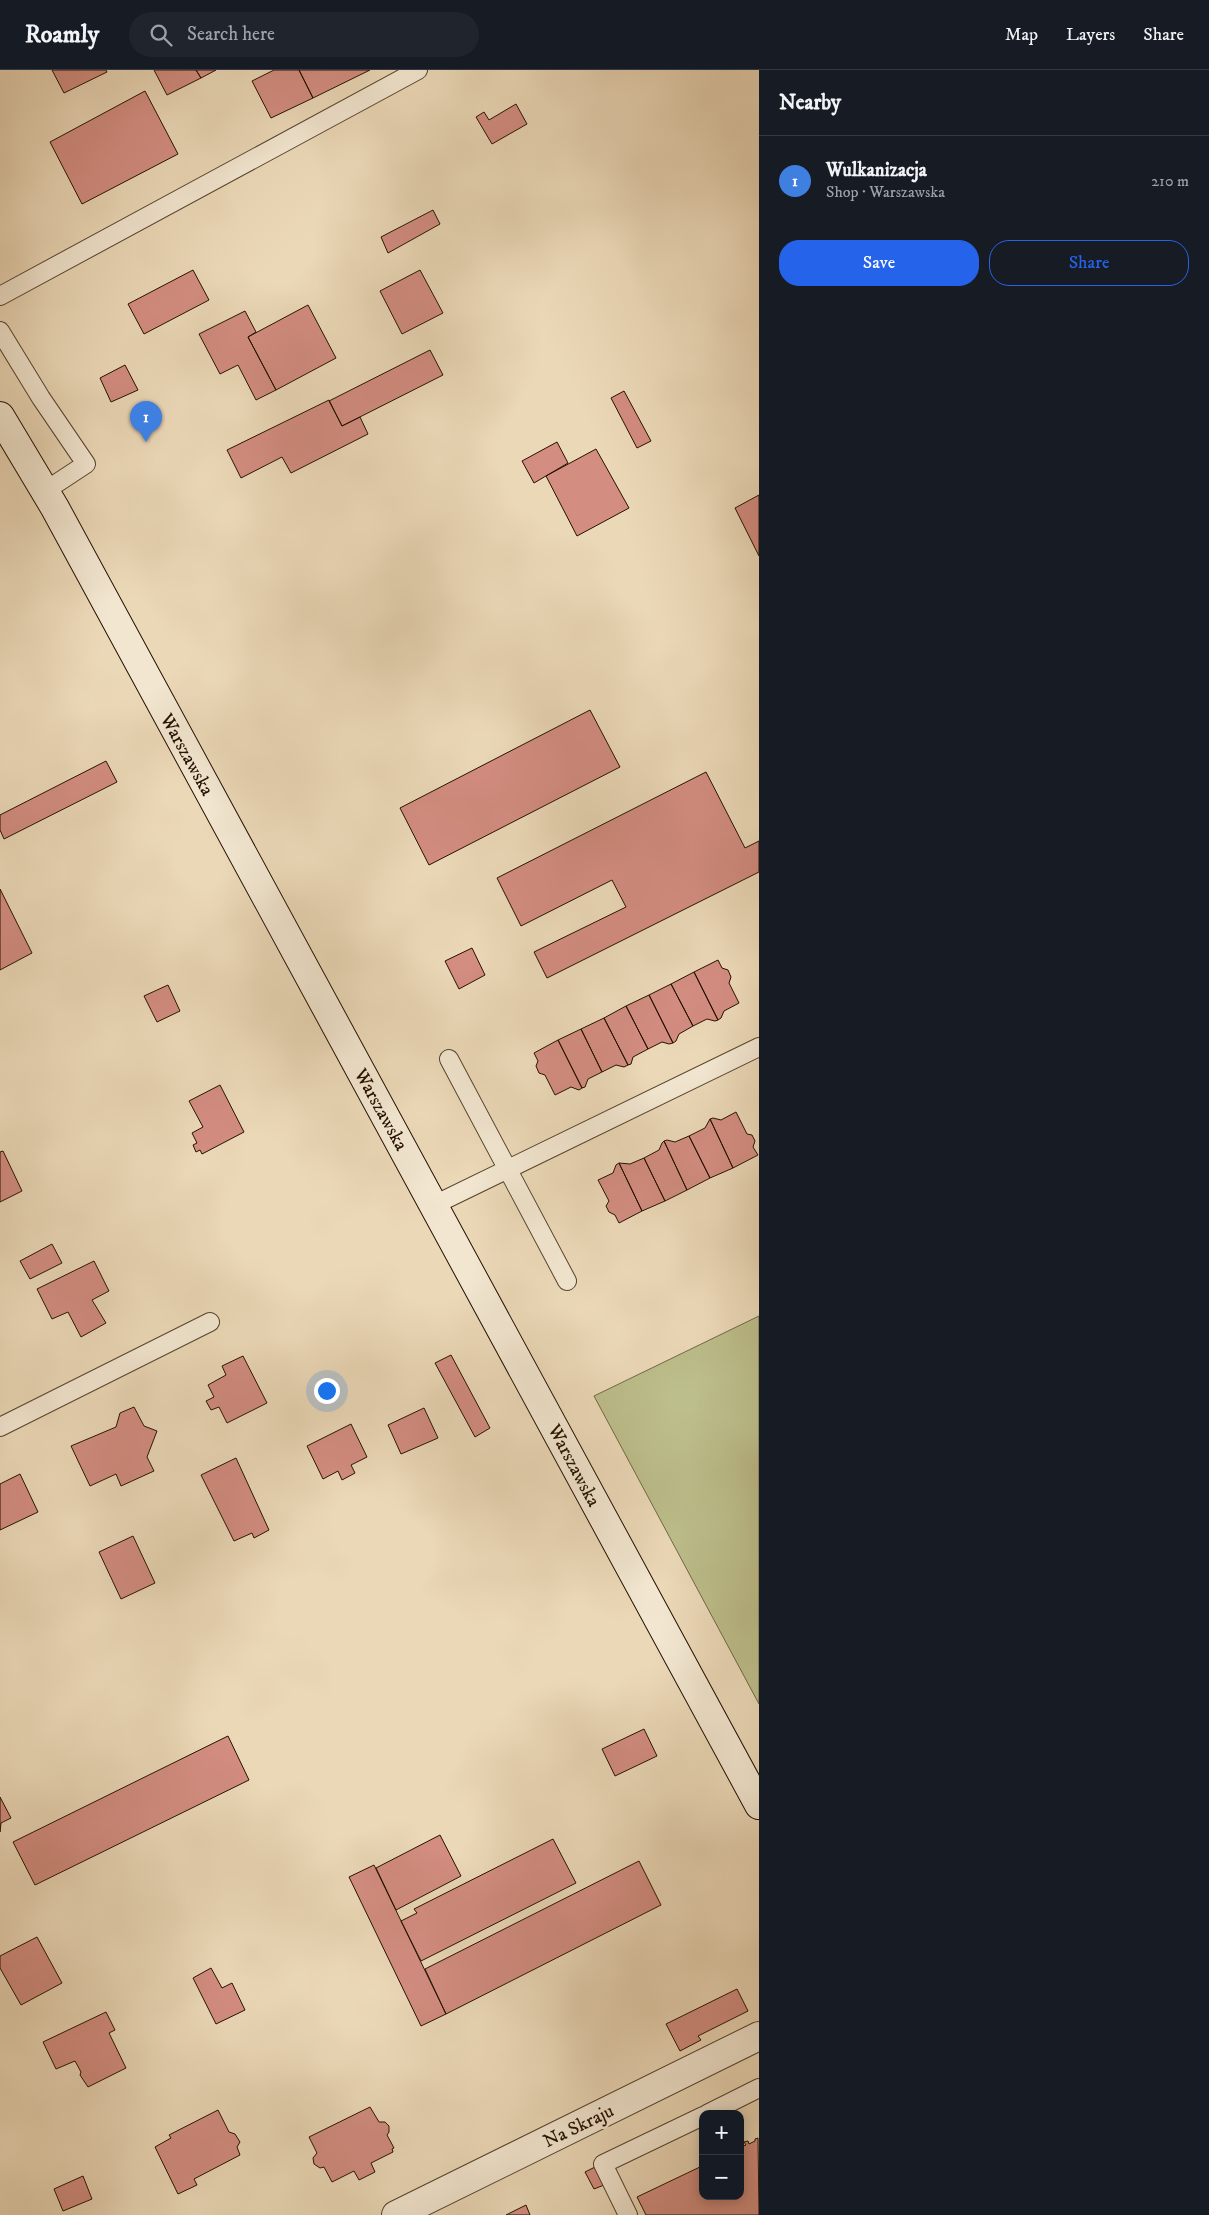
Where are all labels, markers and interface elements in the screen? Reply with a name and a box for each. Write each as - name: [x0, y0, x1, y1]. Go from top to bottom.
- search box: [129, 12, 479, 57]
- text: Roamly: [25, 20, 99, 50]
- icon: search: [147, 21, 175, 49]
- text: Search here: [187, 23, 275, 46]
- text: Map: [1005, 24, 1038, 46]
- text: Layers: [1066, 24, 1115, 46]
- text: Share: [1143, 24, 1184, 46]
- text: Nearby: [779, 90, 841, 116]
- text: Wulkanizacja: [826, 159, 927, 182]
- text: 1: [792, 171, 798, 191]
- text: 210 m: [1151, 171, 1189, 191]
- text: Shop · Warszawska: [826, 182, 945, 202]
- button: Save: [779, 240, 979, 286]
- button: Share: [989, 240, 1189, 286]
- pin: 1: [130, 401, 162, 442]
- street label: Warszawska: [154, 709, 219, 800]
- street label: Warszawska: [348, 1064, 413, 1155]
- your location: [314, 1378, 340, 1404]
- street label: Warszawska: [542, 1420, 605, 1511]
- street label: Na Skraju: [540, 2099, 618, 2153]
- map controls: [699, 2110, 744, 2200]
- button: +: [699, 2110, 744, 2155]
- button: −: [699, 2155, 744, 2200]

